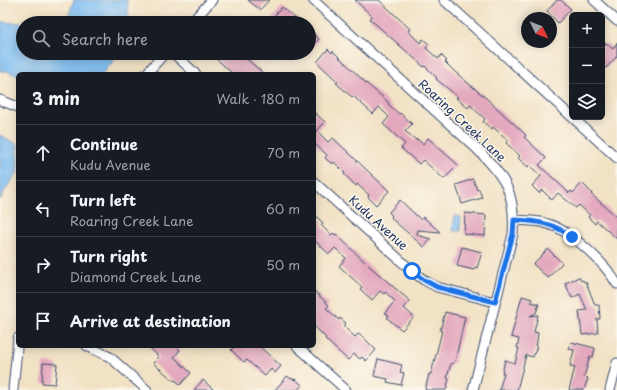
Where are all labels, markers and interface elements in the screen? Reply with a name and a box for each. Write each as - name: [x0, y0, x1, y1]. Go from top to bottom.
- north arrow: [521, 12, 557, 48]
- map controls: [569, 12, 605, 120]
- button: +: [569, 12, 605, 48]
- search box: [16, 16, 316, 60]
- icon: search: [30, 27, 52, 49]
- text: Search here: [62, 27, 148, 50]
- button: −: [569, 48, 605, 84]
- street label: Roaring Creek Lane: [415, 75, 511, 166]
- button: layers: [569, 84, 605, 120]
- text: 3 min: [32, 85, 80, 111]
- text: Walk · 180 m: [217, 89, 300, 108]
- text: Continue: [70, 132, 138, 155]
- icon: ahead: [32, 142, 54, 164]
- text: 70 m: [267, 143, 300, 162]
- text: Kudu Avenue: [70, 155, 151, 174]
- text: Turn left: [70, 188, 136, 211]
- street label: Kudu Avenue: [345, 191, 413, 254]
- icon: left: [32, 198, 54, 220]
- text: 60 m: [266, 199, 300, 218]
- text: Roaring Creek Lane: [70, 211, 193, 230]
- route end: [563, 228, 581, 246]
- text: Turn right: [70, 244, 147, 267]
- icon: right: [32, 254, 54, 276]
- text: 50 m: [266, 255, 300, 274]
- route start: [403, 262, 421, 280]
- text: Diamond Creek Lane: [70, 267, 202, 286]
- text: Arrive at destination: [70, 309, 231, 332]
- icon: arrive: [32, 310, 54, 332]

